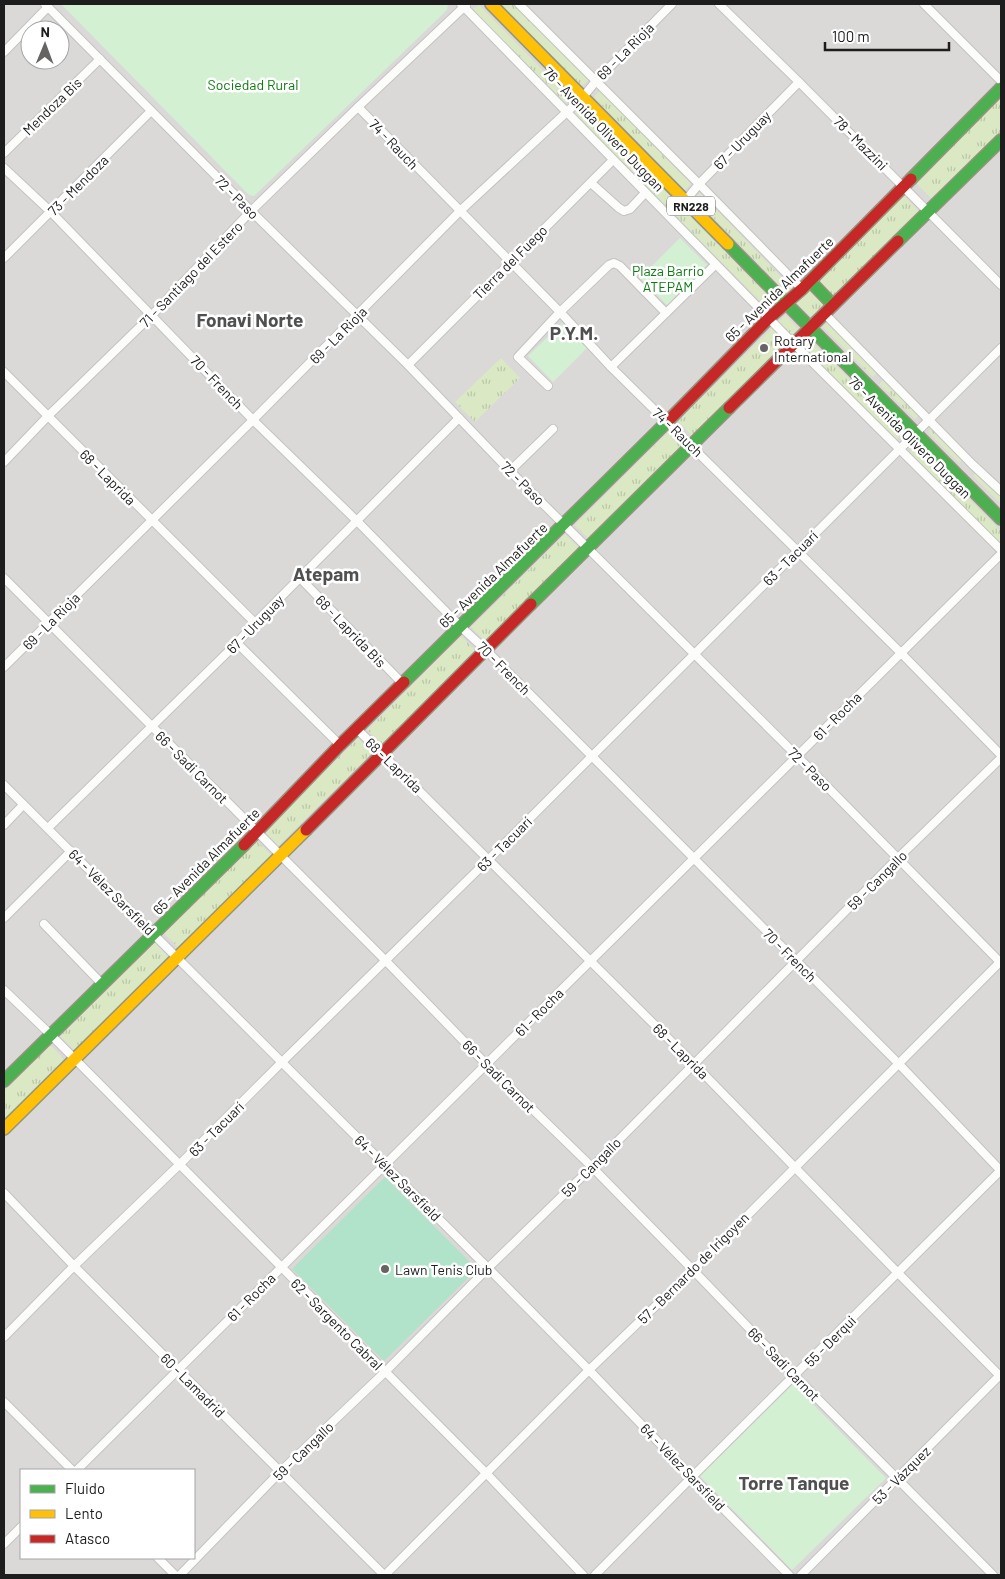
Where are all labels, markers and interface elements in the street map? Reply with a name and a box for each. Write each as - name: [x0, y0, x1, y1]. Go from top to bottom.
- street label: 69 - La Rioja: [593, 19, 657, 83]
- north arrow: [20, 20, 70, 70]
- scale bar: [825, 20, 949, 52]
- text: N: [40, 23, 50, 40]
- text: 100 m: [832, 27, 870, 45]
- street label: 76 - Avenida Olivero Duggan: [540, 63, 668, 195]
- street label: Mendoza Bis: [19, 73, 85, 138]
- park label: Sociedad Rural: [208, 76, 298, 93]
- street label: 67 - Uruguay: [710, 107, 775, 173]
- street label: 78 - Mazzini: [830, 112, 892, 174]
- street label: 74 - Rauch: [366, 115, 422, 173]
- street label: 73 - Mendoza: [44, 151, 112, 219]
- street label: 72 - Paso: [212, 172, 262, 222]
- road number: RN228: [667, 197, 715, 216]
- street label: 71 - Santiago del Estero: [136, 218, 246, 330]
- street label: Tierra del Fuego: [469, 221, 551, 303]
- street label: 65 - Avenida Almafuerte: [721, 233, 837, 345]
- park label: Plaza Barrio ATEPAM: [632, 262, 704, 295]
- street label: 69 - La Rioja: [306, 303, 370, 367]
- district label: Fonavi Norte: [197, 308, 303, 331]
- district label: P.Y.M.: [550, 321, 598, 344]
- place label: Rotary International: [774, 332, 851, 365]
- marker: Rotary International: [758, 342, 770, 354]
- street label: 70 - French: [187, 352, 247, 412]
- street label: 76 - Avenida Olivero Duggan: [845, 372, 975, 502]
- street label: 74 - Rauch: [649, 404, 707, 460]
- street label: 68 - Laprida: [77, 446, 139, 508]
- street label: 72 - Paso: [498, 458, 548, 508]
- street label: 65 - Avenida Almafuerte: [435, 519, 551, 631]
- street label: 63 - Tacuarí: [759, 527, 821, 589]
- district label: Atepam: [293, 562, 359, 585]
- street label: 69 - La Rioja: [19, 589, 83, 653]
- street label: 67 - Uruguay: [223, 591, 288, 657]
- street label: 68 - Laprida Bis: [312, 591, 390, 671]
- street label: 70 - French: [474, 638, 534, 698]
- street label: 61 - Rocha: [809, 688, 865, 744]
- street label: 66 - Sadi Carnot: [152, 727, 232, 807]
- street label: 68 - Laprida: [362, 734, 426, 796]
- street label: 72 - Paso: [785, 744, 835, 794]
- street label: 65 - Avenida Almafuerte: [149, 804, 263, 918]
- street label: 63 - Tacuarí: [473, 813, 535, 875]
- street label: 64 - Vélez Sarsfield: [65, 845, 159, 939]
- street label: 59 - Cangallo: [844, 847, 910, 913]
- street label: 70 - French: [760, 925, 820, 985]
- street label: 61 - Rocha: [511, 984, 567, 1040]
- street label: 68 - Laprida: [650, 1020, 712, 1082]
- street label: 66 - Sadi Carnot: [459, 1036, 539, 1116]
- street label: 63 - Tacuarí: [185, 1098, 247, 1160]
- street label: 64 - Vélez Sarsfield: [351, 1131, 445, 1225]
- street label: 59 - Cangallo: [558, 1134, 624, 1200]
- street label: 57 - Bernardo de Irigoyen: [634, 1209, 752, 1327]
- place label: Lawn Tenis Club: [395, 1261, 492, 1278]
- marker: Lawn Tenis Club: [379, 1263, 391, 1275]
- street label: 61 - Rocha: [223, 1269, 279, 1325]
- street label: 62 - Sargento Cabral: [288, 1275, 386, 1373]
- street label: 55 - Derqui: [801, 1312, 859, 1370]
- street label: 66 - Sadi Carnot: [745, 1324, 823, 1404]
- street label: 60 - Lamadrid: [157, 1349, 229, 1421]
- street label: 59 - Cangallo: [269, 1418, 337, 1484]
- street label: 64 - Vélez Sarsfield: [637, 1420, 729, 1514]
- street label: 53 - Vázquez: [868, 1442, 934, 1508]
- legend: [20, 1469, 195, 1559]
- district label: Torre Tanque: [739, 1471, 849, 1494]
- text: Fluido: [65, 1479, 105, 1497]
- text: Lento: [65, 1504, 103, 1522]
- text: Atasco: [65, 1529, 110, 1547]

